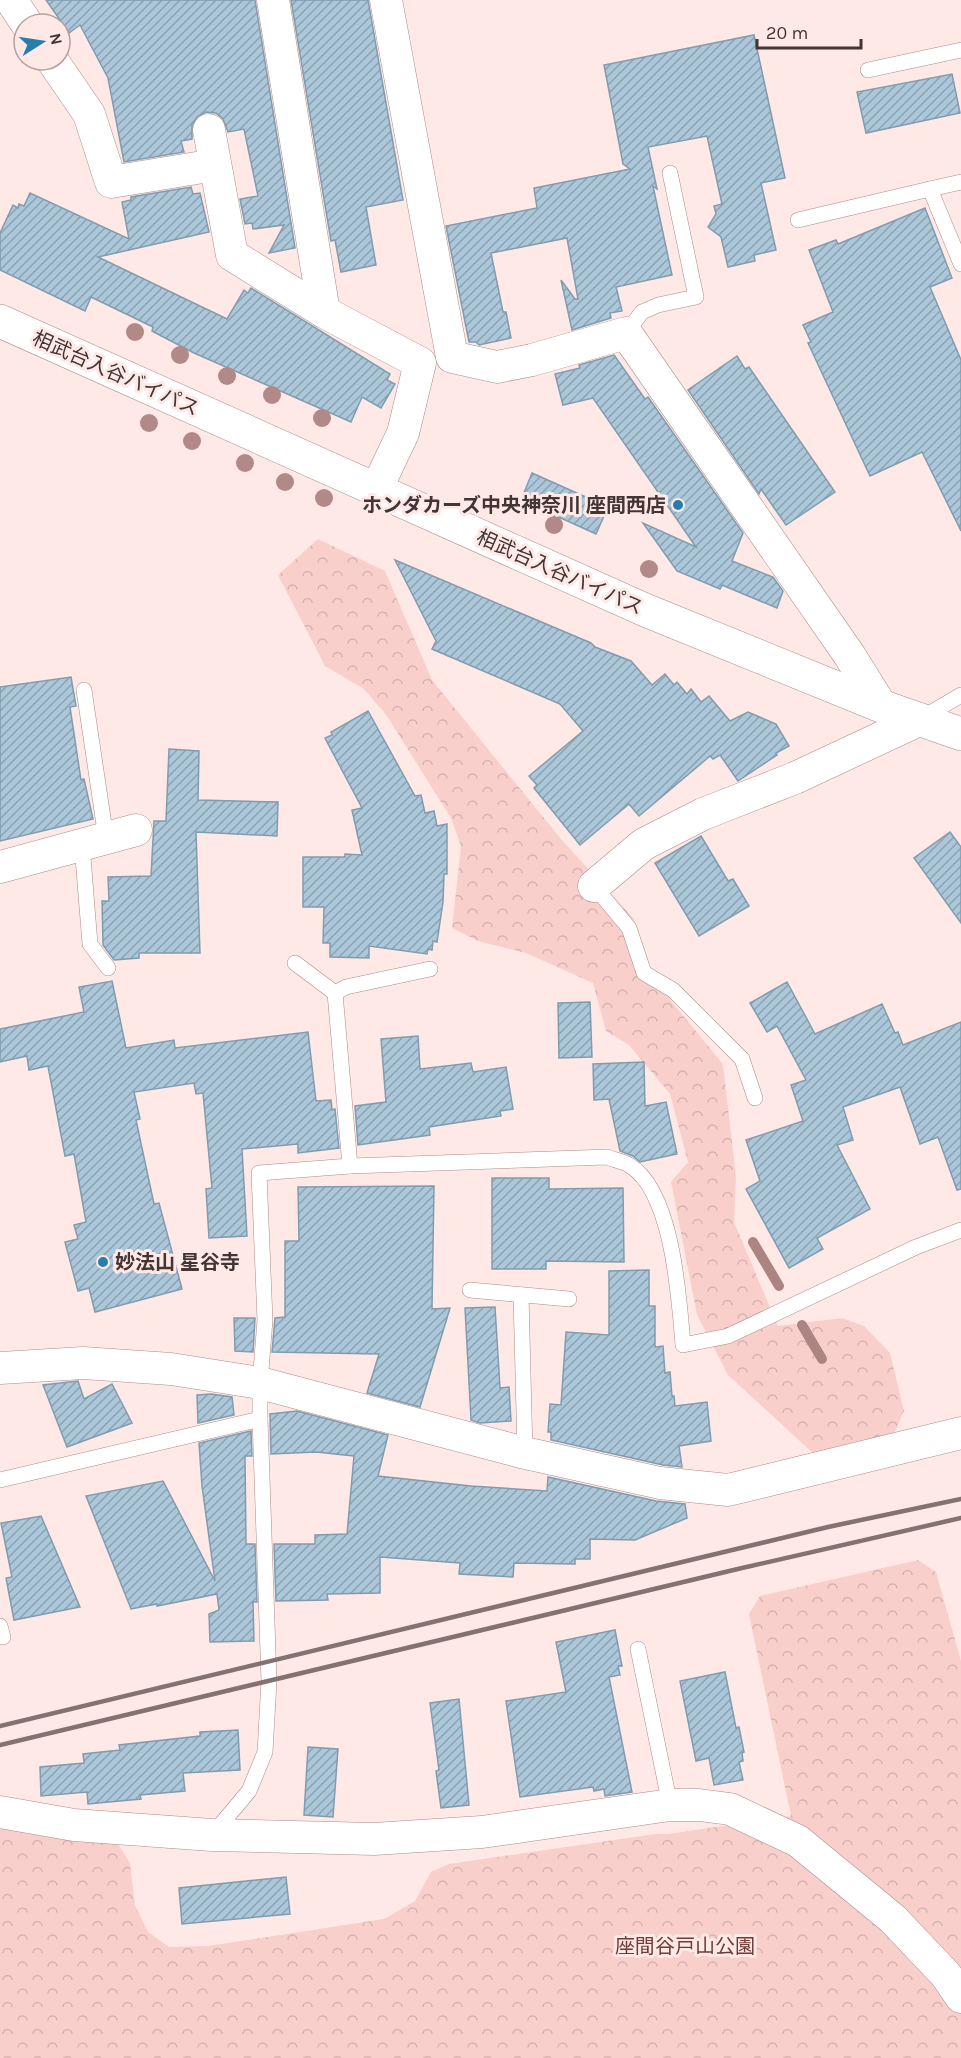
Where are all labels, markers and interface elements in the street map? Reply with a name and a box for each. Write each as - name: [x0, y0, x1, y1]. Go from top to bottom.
- north arrow: [12, 12, 72, 72]
- scale bar: [757, 12, 860, 50]
- text: 20 m: [766, 22, 808, 44]
- text: N: [46, 31, 67, 47]
- street label: 相武台入谷バイパス: [29, 326, 203, 420]
- place label: ホンダカーズ中央神奈川 座間西店: [362, 494, 666, 517]
- marker: ホンダカーズ中央神奈川 座間西店: [671, 498, 685, 512]
- street label: 相武台入谷バイパス: [473, 525, 647, 619]
- place label: 妙法山 星谷寺: [115, 1251, 240, 1274]
- marker: 妙法山 星谷寺: [96, 1255, 110, 1269]
- park label: 座間谷戸山公園: [615, 1935, 755, 1958]

